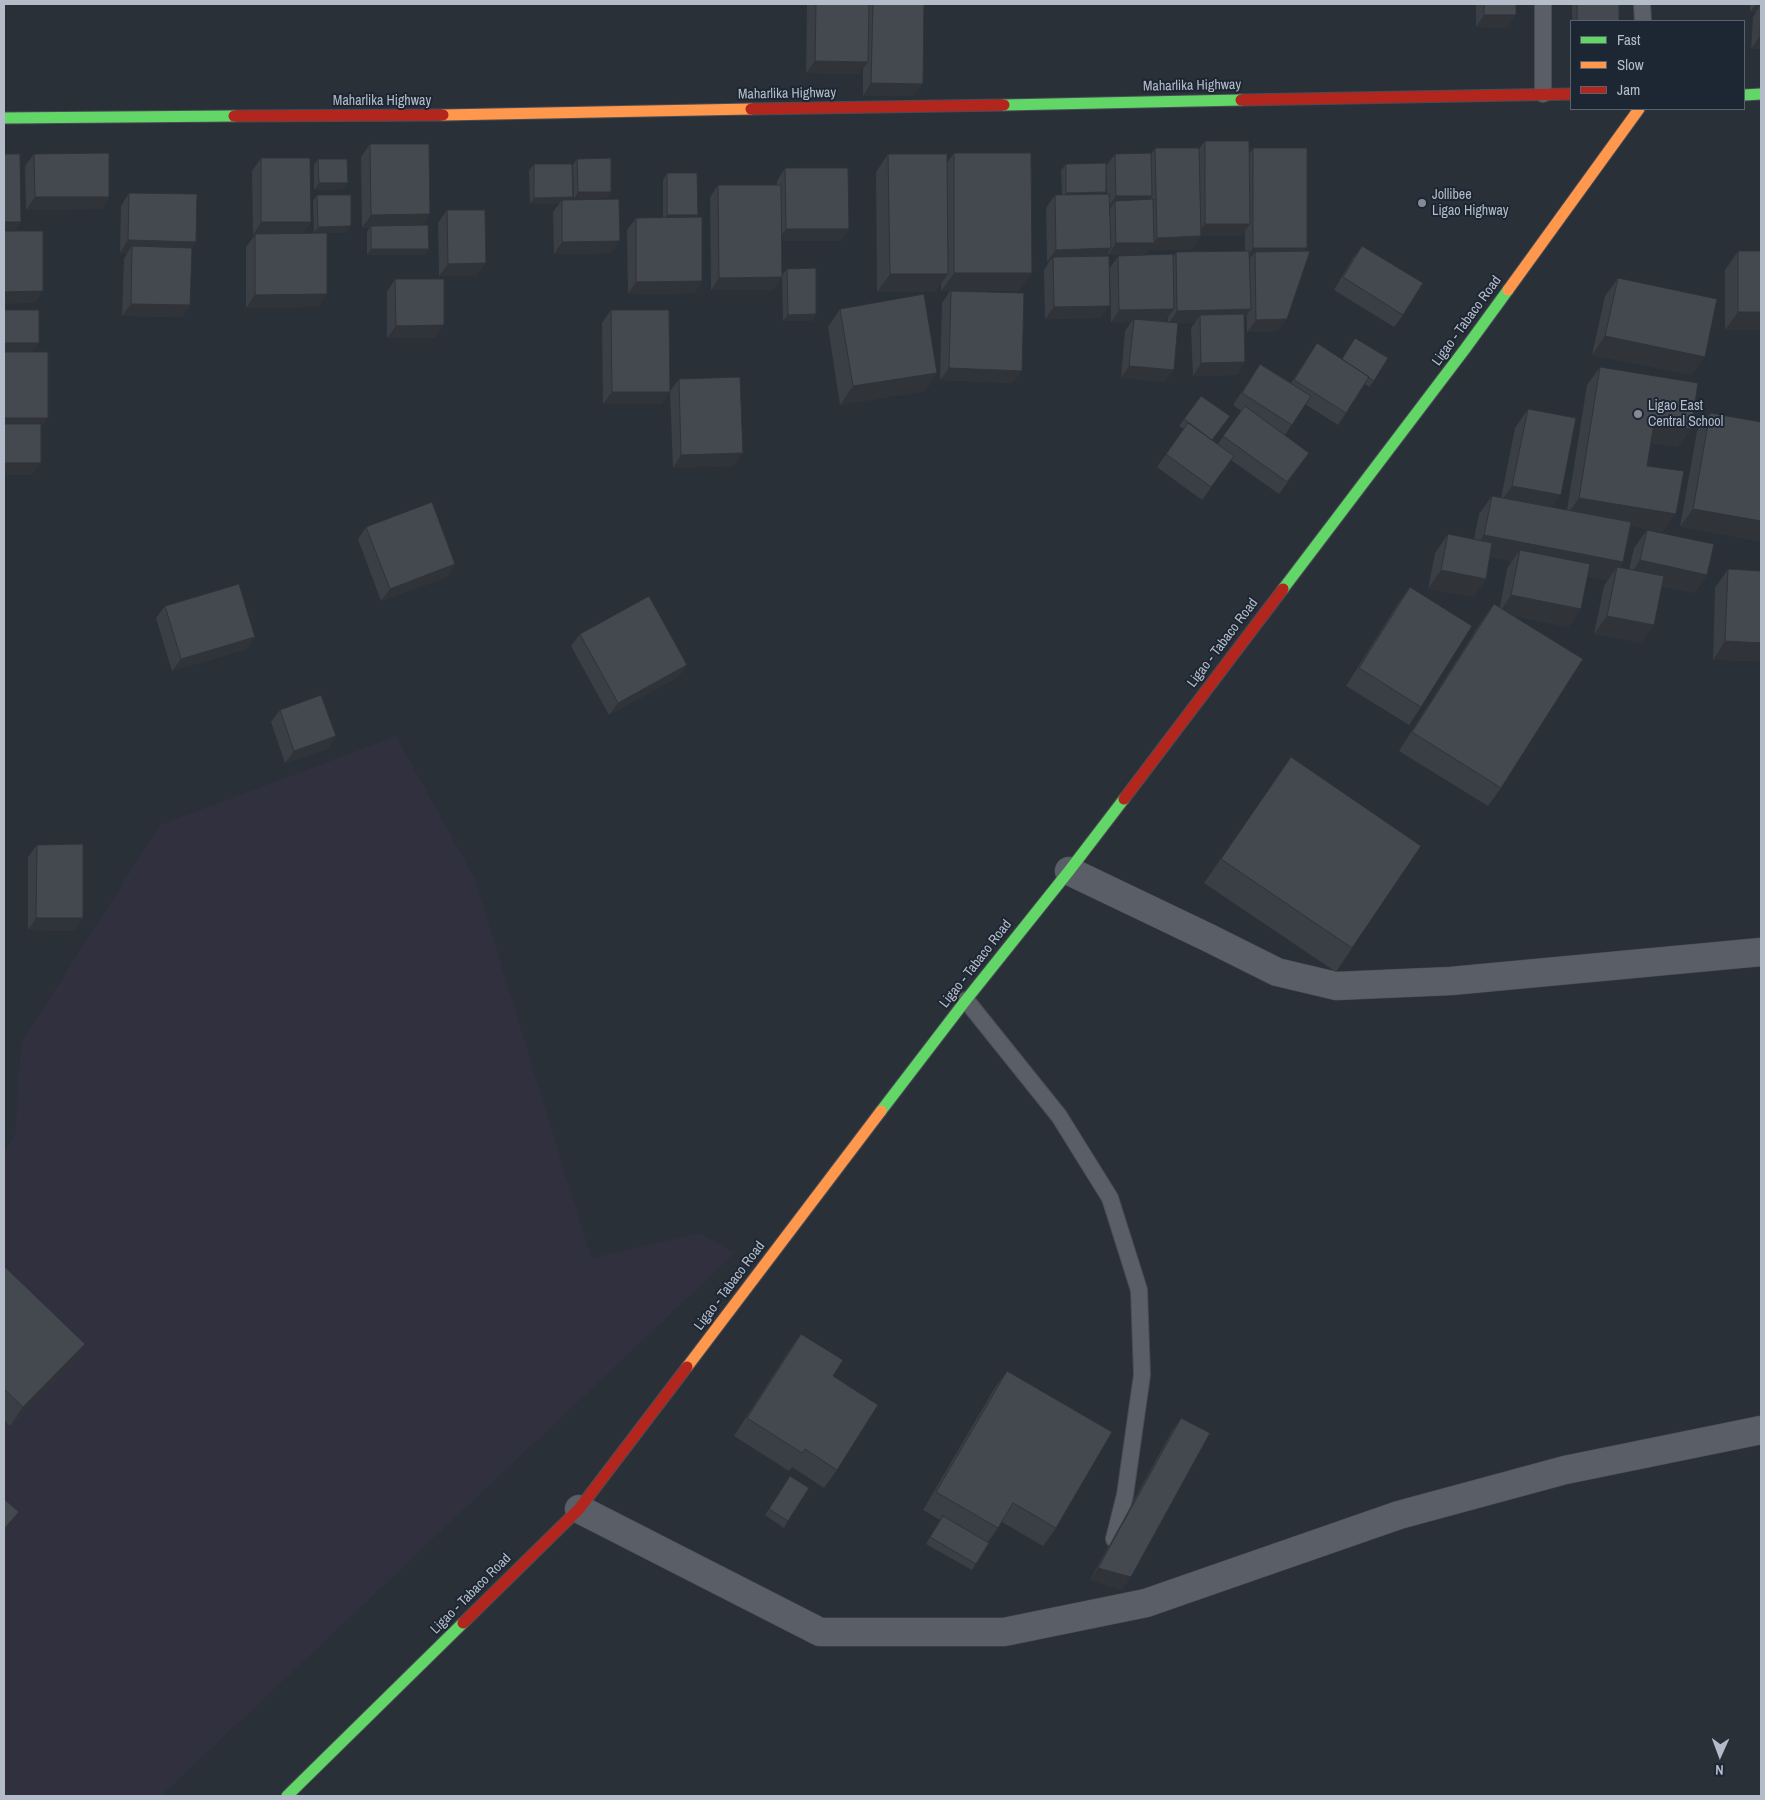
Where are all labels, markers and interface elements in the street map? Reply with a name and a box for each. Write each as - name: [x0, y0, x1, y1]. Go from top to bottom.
- legend: [1570, 20, 1745, 110]
- text: Fast: [1617, 29, 1640, 50]
- text: Slow: [1617, 54, 1644, 75]
- street label: Maharlika Highway: [1143, 77, 1241, 95]
- text: Jam: [1617, 79, 1640, 100]
- street label: Maharlika Highway: [738, 85, 836, 103]
- street label: Maharlika Highway: [333, 93, 431, 109]
- place label: Jollibee Ligao Highway: [1432, 187, 1509, 220]
- marker: Jollibee Ligao Highway: [1416, 197, 1428, 209]
- street label: Ligao - Tabaco Road: [1429, 273, 1505, 369]
- place label: Ligao East Central School: [1648, 398, 1723, 431]
- marker: Ligao East Central School: [1632, 408, 1644, 420]
- street label: Ligao - Tabaco Road: [1184, 595, 1262, 691]
- street label: Ligao - Tabaco Road: [937, 917, 1015, 1011]
- street label: Ligao - Tabaco Road: [691, 1238, 769, 1334]
- street label: Ligao - Tabaco Road: [427, 1550, 515, 1638]
- north arrow: [1695, 1730, 1745, 1780]
- text: N: [1715, 1761, 1724, 1779]

